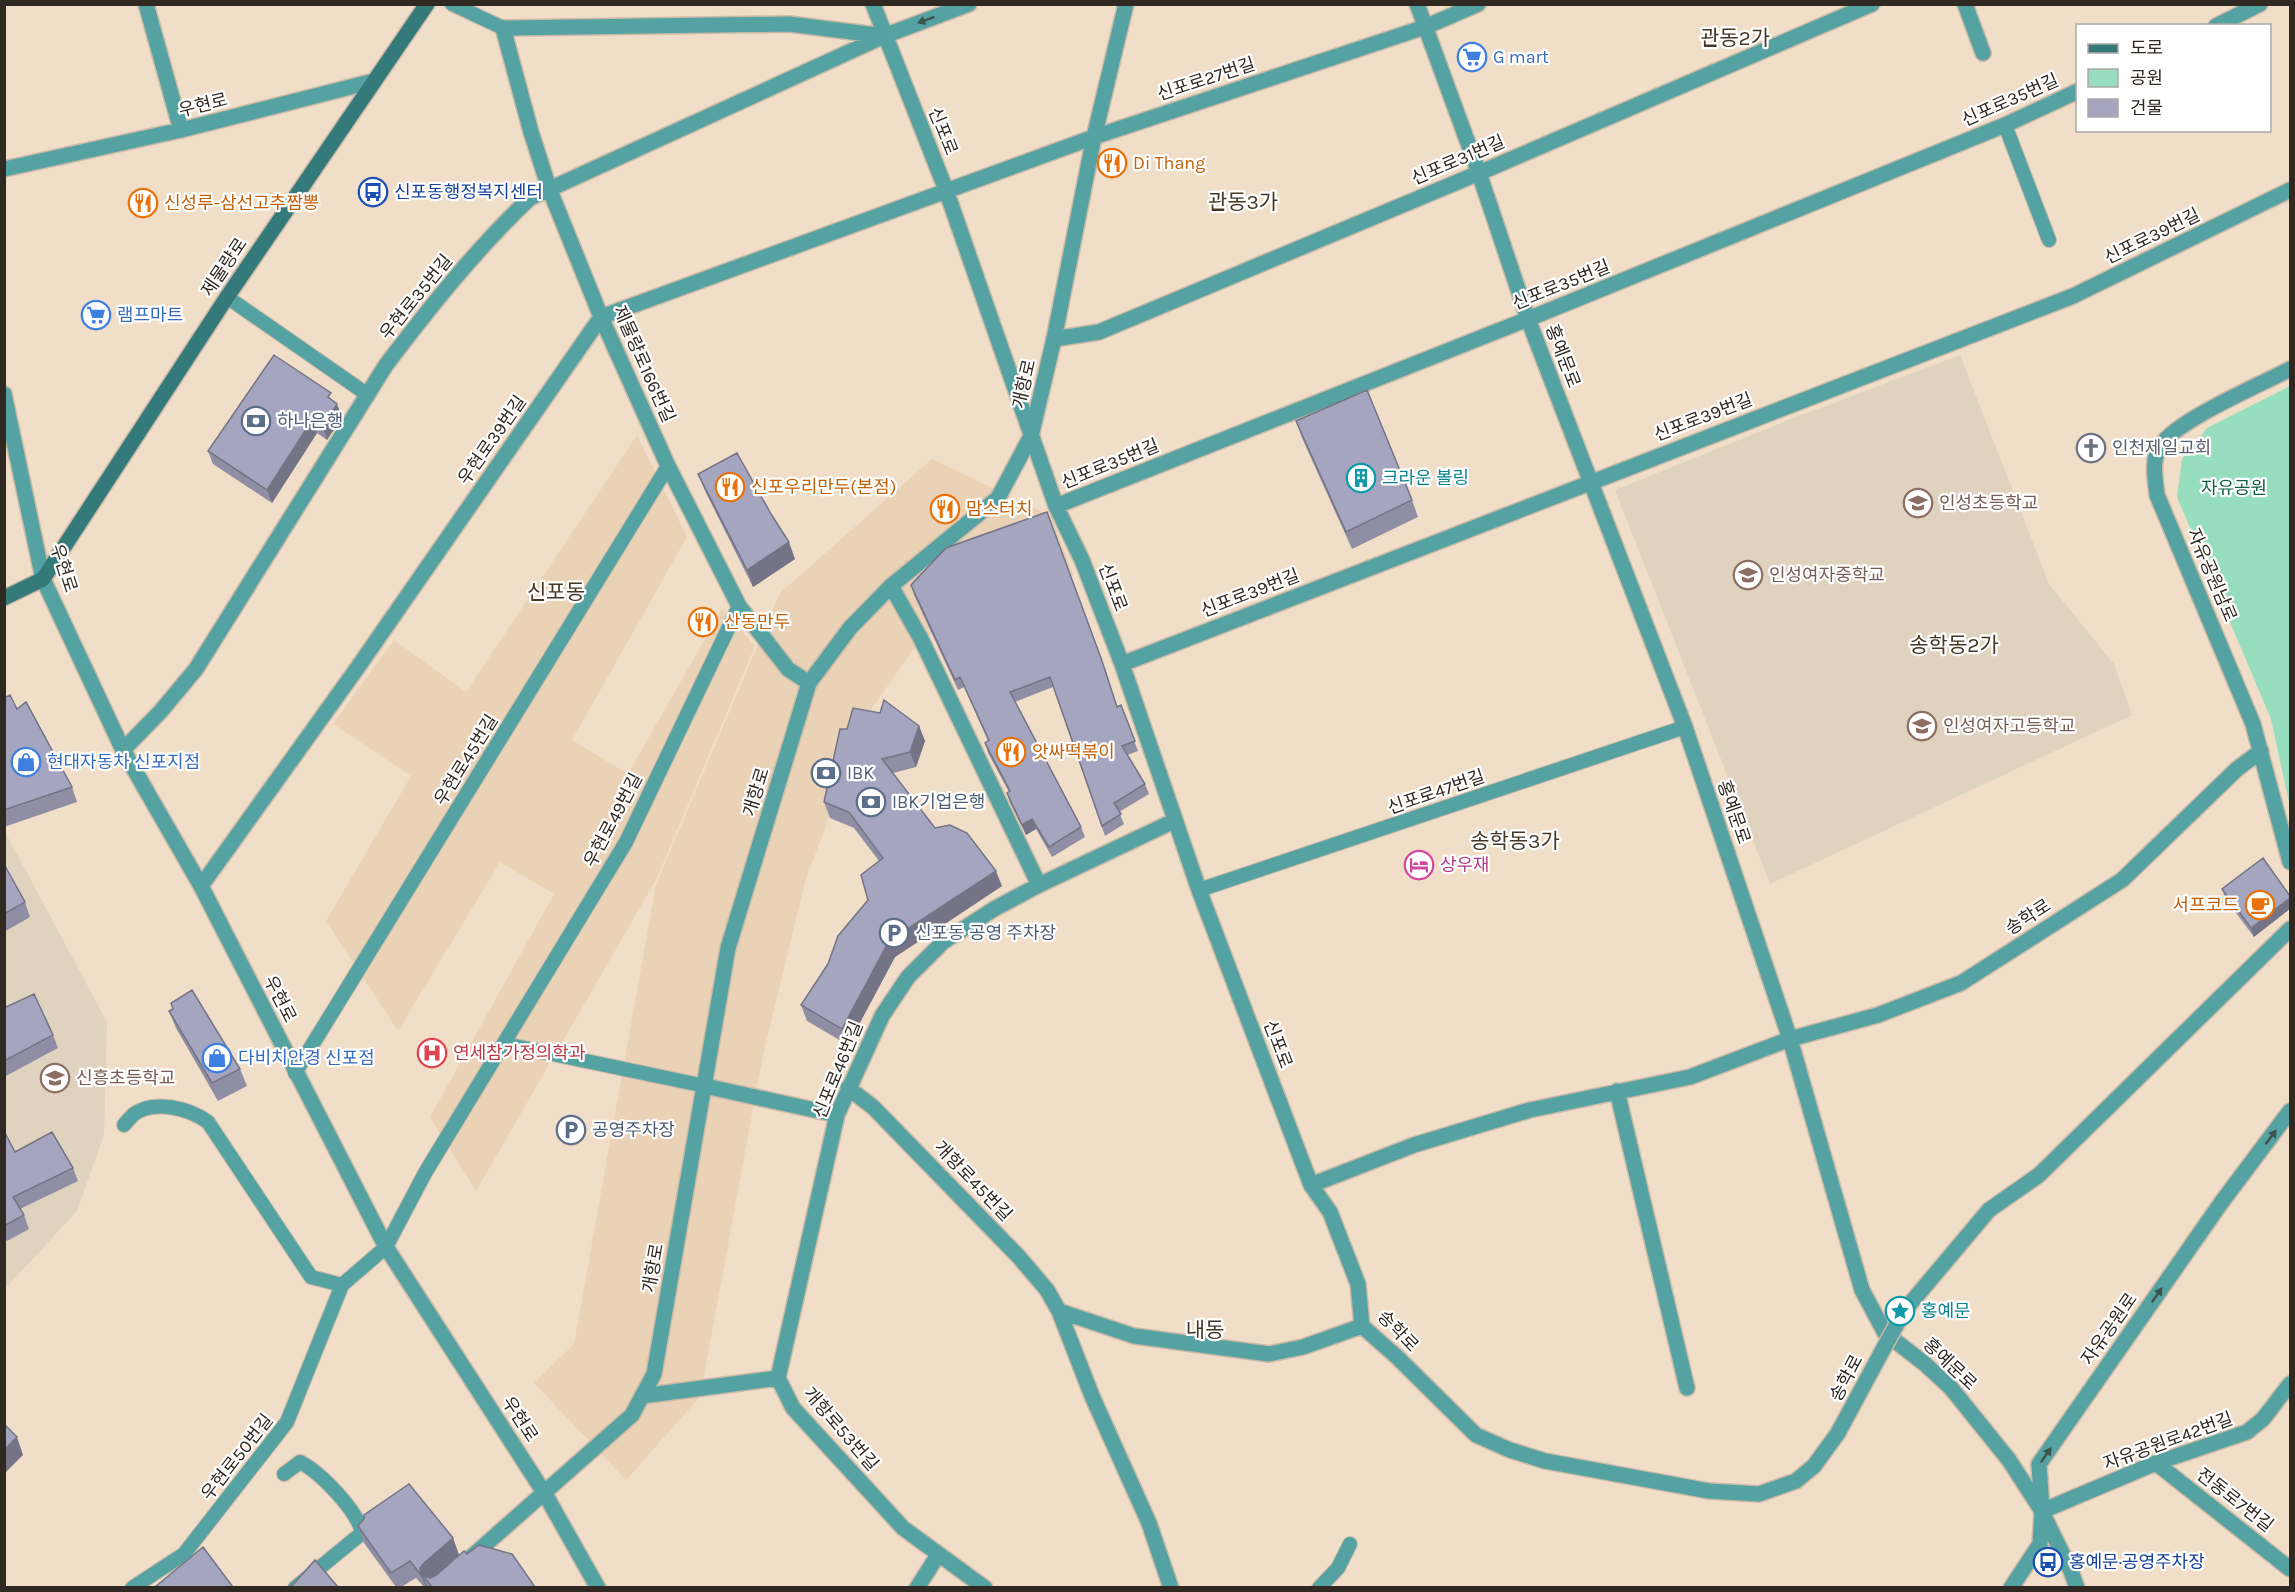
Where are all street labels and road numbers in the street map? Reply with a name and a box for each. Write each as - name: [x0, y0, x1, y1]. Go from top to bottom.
- street label: 신포로27번길: [1154, 53, 1258, 105]
- street label: 신포로35번길: [1958, 69, 2062, 131]
- street label: 우현로: [176, 88, 230, 122]
- street label: 신포로: [923, 104, 963, 158]
- street label: 신포로31번길: [1408, 130, 1508, 190]
- street label: 신포로39번길: [2100, 203, 2204, 269]
- street label: 제물량로: [196, 233, 252, 301]
- street label: 우현로35번길: [375, 250, 457, 344]
- street label: 신포로35번길: [1509, 255, 1613, 315]
- street label: 제물량로166번길: [608, 302, 680, 426]
- street label: 홍예문로: [1541, 321, 1585, 391]
- street label: 개항로: [1008, 357, 1040, 411]
- street label: 신포로39번길: [1651, 388, 1755, 446]
- street label: 우현로39번길: [453, 391, 531, 489]
- street label: 신포로35번길: [1058, 434, 1162, 494]
- street label: 자유공원남로: [2182, 525, 2242, 625]
- street label: 우현로: [46, 541, 82, 595]
- street label: 신포로: [1094, 560, 1132, 614]
- street label: 신포로39번길: [1198, 564, 1302, 622]
- street label: 우현로45번길: [429, 710, 503, 810]
- street label: 개항로: [738, 765, 774, 819]
- street label: 신포로47번길: [1385, 765, 1487, 819]
- street label: 우현로49번길: [579, 769, 647, 871]
- street label: 홍예문로: [1713, 777, 1755, 847]
- street label: 송학로: [2001, 894, 2055, 940]
- street label: 우현로: [259, 972, 301, 1026]
- street label: 신포로: [1259, 1017, 1297, 1071]
- street label: 신포로46번길: [808, 1018, 868, 1122]
- street label: 개항로45번길: [929, 1136, 1017, 1226]
- street label: 개항로: [638, 1242, 668, 1294]
- street label: 자유공원로: [2076, 1289, 2142, 1369]
- street label: 송학로: [1373, 1305, 1423, 1357]
- street label: 홍예문로: [1919, 1333, 1981, 1395]
- street label: 송학로: [1825, 1351, 1867, 1405]
- street label: 개항로53번길: [799, 1383, 883, 1475]
- street label: 우현로: [497, 1392, 543, 1446]
- street label: 자유공원로42번길: [2100, 1407, 2236, 1475]
- street label: 우현로50번길: [196, 1409, 278, 1505]
- street label: 전동로7번길: [2192, 1463, 2278, 1537]

